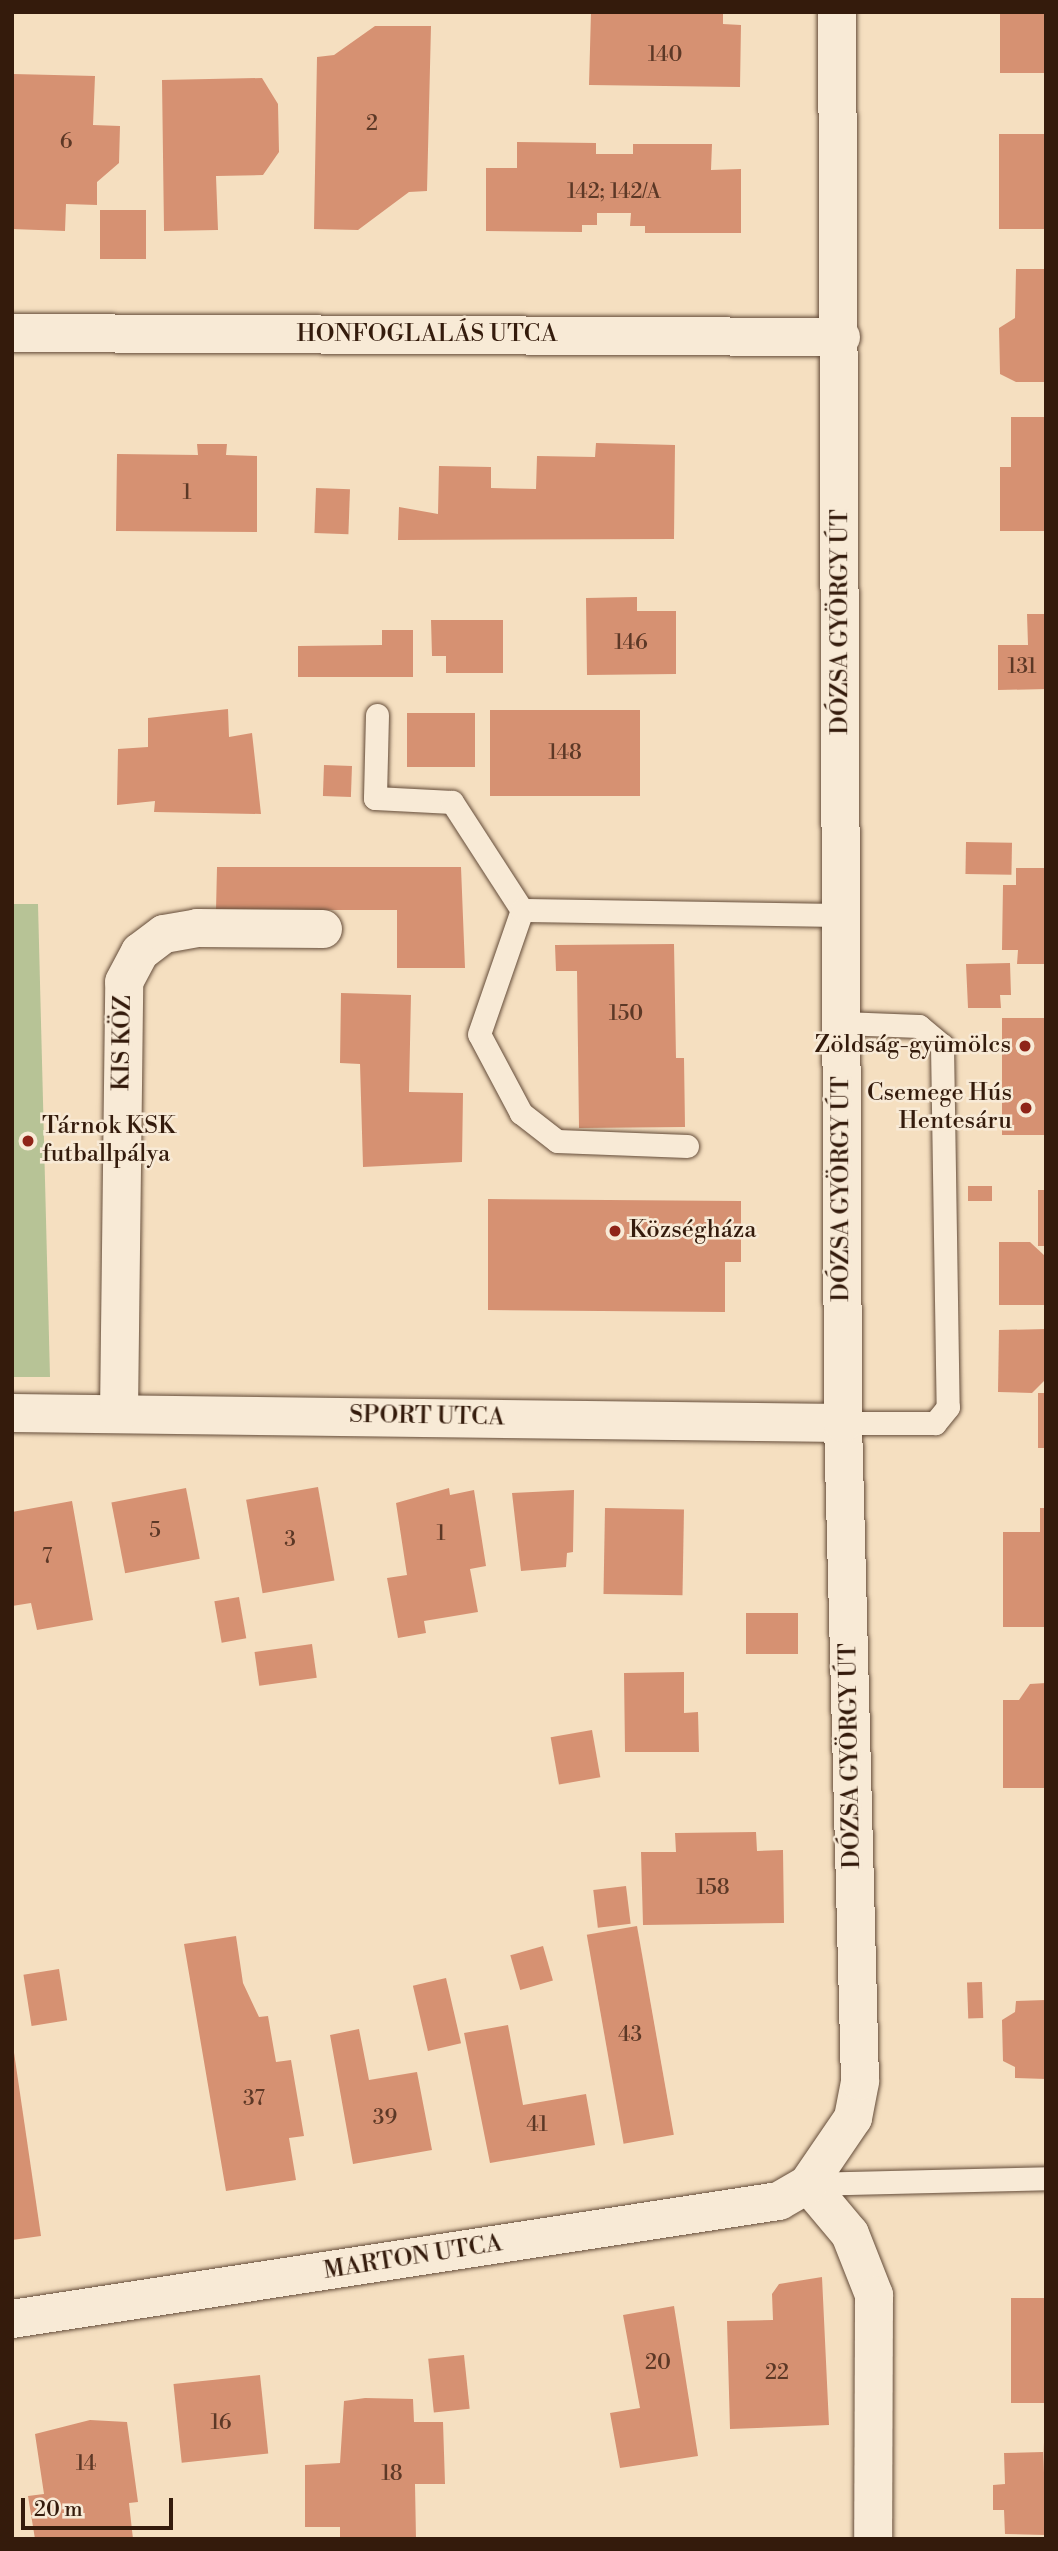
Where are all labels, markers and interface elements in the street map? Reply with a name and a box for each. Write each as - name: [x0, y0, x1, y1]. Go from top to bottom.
- house number: 140: [648, 42, 682, 68]
- house number: 2: [366, 111, 378, 137]
- house number: 6: [60, 129, 72, 155]
- house number: 142; 142/A: [567, 179, 661, 205]
- street label: HONFOGLALÁS UTCA: [297, 321, 557, 349]
- house number: 1: [182, 480, 192, 506]
- street label: DÓZSA GYÖRGY ÚT: [827, 509, 855, 735]
- house number: 146: [614, 630, 648, 656]
- house number: 131: [1007, 654, 1037, 680]
- house number: 148: [548, 740, 582, 766]
- street label: KIS KÖZ: [108, 995, 138, 1091]
- house number: 150: [609, 1001, 643, 1027]
- place label: Zöldság-gyümölcs: [815, 1032, 1011, 1060]
- marker: Zöldság-gyümölcs: [1017, 1038, 1033, 1054]
- street label: DÓZSA GYÖRGY ÚT: [828, 1076, 856, 1302]
- place label: Csemege Hús Hentesáru: [867, 1080, 1012, 1136]
- marker: Csemege Hús Hentesáru: [1018, 1100, 1034, 1116]
- place label: Tárnok KSK futballpálya: [42, 1113, 175, 1169]
- marker: Tárnok KSK futballpálya: [20, 1133, 36, 1149]
- place label: Községháza: [629, 1217, 756, 1245]
- marker: Községháza: [607, 1223, 623, 1239]
- street label: SPORT UTCA: [349, 1401, 505, 1433]
- house number: 5: [149, 1518, 161, 1544]
- house number: 1: [436, 1521, 446, 1547]
- house number: 3: [284, 1527, 296, 1553]
- house number: 7: [42, 1544, 52, 1570]
- street label: DÓZSA GYÖRGY ÚT: [835, 1643, 867, 1869]
- house number: 158: [696, 1875, 730, 1901]
- house number: 43: [618, 2022, 642, 2048]
- house number: 37: [243, 2086, 265, 2112]
- house number: 39: [373, 2105, 397, 2131]
- house number: 41: [526, 2112, 548, 2138]
- street label: MARTON UTCA: [322, 2230, 504, 2286]
- house number: 20: [645, 2350, 671, 2376]
- house number: 22: [765, 2360, 789, 2386]
- house number: 16: [210, 2410, 232, 2436]
- house number: 14: [76, 2451, 96, 2477]
- house number: 18: [381, 2461, 403, 2487]
- scale bar: [24, 2484, 177, 2528]
- text: 20 m: [34, 2497, 83, 2523]

